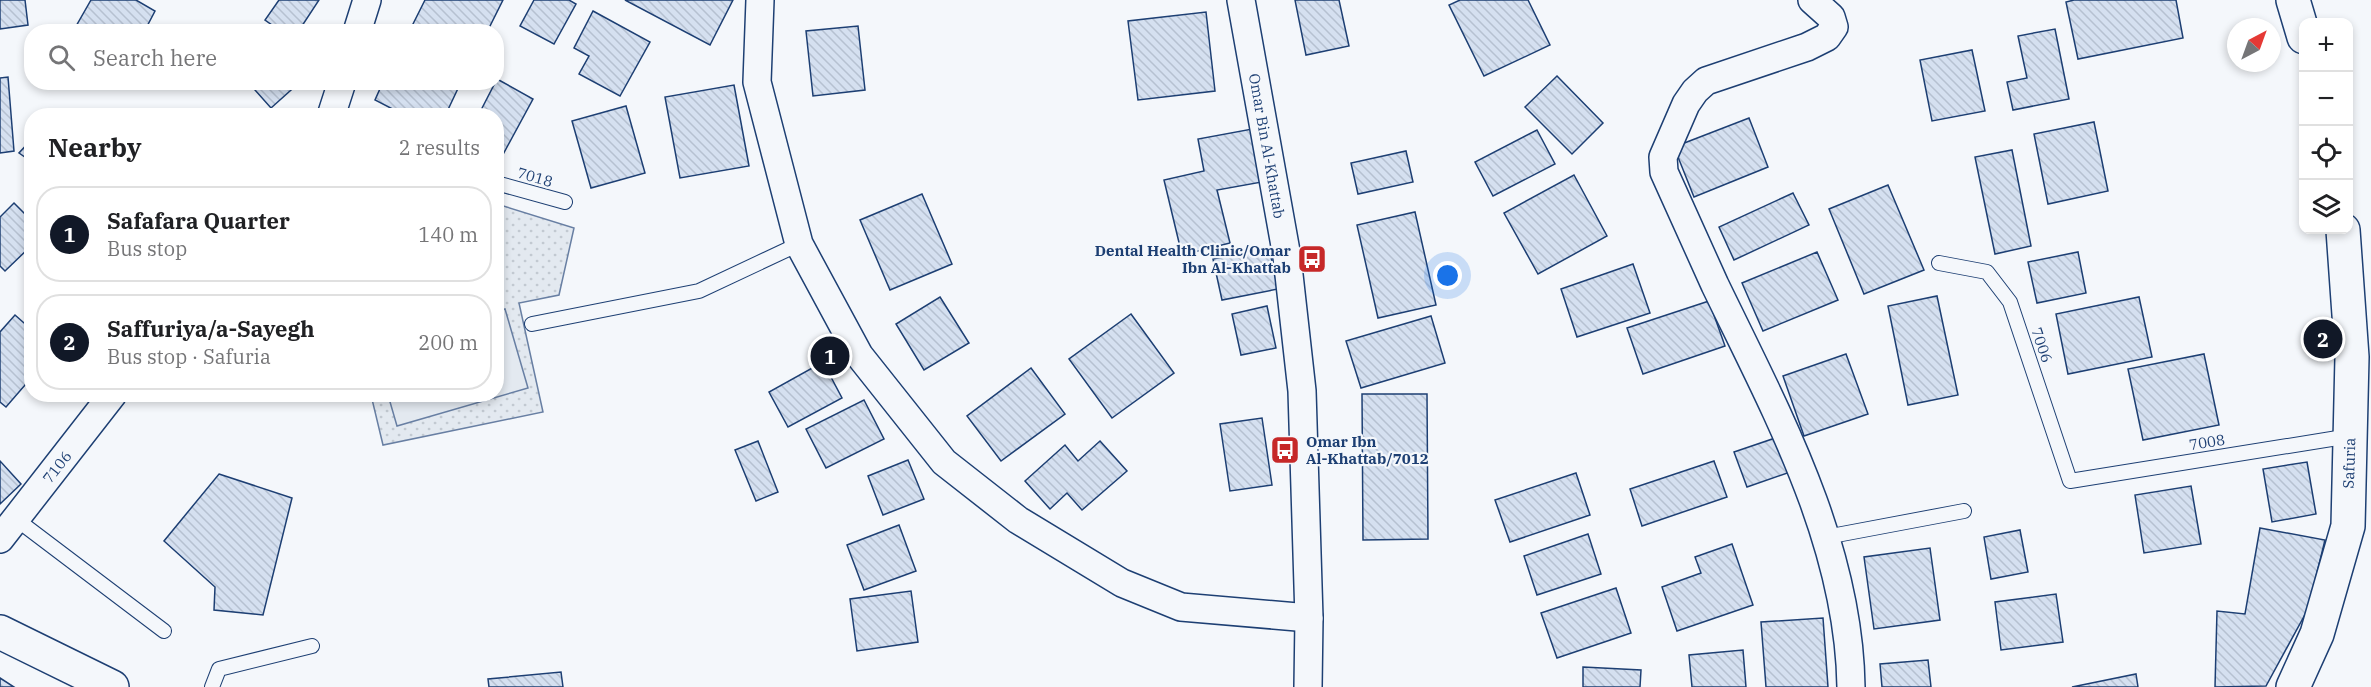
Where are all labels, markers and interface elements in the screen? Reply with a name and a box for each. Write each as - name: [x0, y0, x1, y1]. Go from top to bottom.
- north arrow: [2227, 18, 2281, 72]
- map controls: [2299, 18, 2353, 234]
- button: +: [2299, 18, 2353, 72]
- search box: [24, 24, 504, 90]
- icon: search: [45, 41, 78, 74]
- text: Search here: [93, 43, 217, 72]
- street label: Omar Bin Al-Khattab: [1245, 72, 1289, 220]
- button: −: [2299, 72, 2353, 126]
- button: locate: [2299, 126, 2353, 180]
- text: Nearby: [48, 130, 142, 164]
- text: 2 results: [399, 134, 480, 161]
- street label: 7018: [515, 163, 555, 191]
- button: layers: [2299, 180, 2353, 234]
- text: Safafara Quarter: [107, 206, 290, 235]
- text: 1: [64, 221, 76, 248]
- text: 140 m: [418, 221, 478, 248]
- text: Bus stop: [107, 235, 187, 262]
- place label: Dental Health Clinic/Omar Ibn Al-Khattab: [1095, 241, 1292, 277]
- bus stop icon: Dental Health Clinic/Omar Ibn Al-Khattab: [1296, 243, 1328, 275]
- your location: [1433, 261, 1462, 290]
- text: Saffuriya/a-Sayegh: [107, 314, 315, 343]
- pin: 2: [2304, 316, 2342, 362]
- street label: 7006: [2027, 325, 2057, 365]
- text: 2: [64, 329, 76, 356]
- text: 200 m: [418, 329, 478, 356]
- pin: 1: [810, 334, 850, 378]
- text: Bus stop · Safuria: [107, 343, 271, 370]
- street label: 7008: [2188, 430, 2226, 454]
- place label: Omar Ibn Al-Khattab/7012: [1306, 432, 1429, 468]
- bus stop icon: Omar Ibn Al-Khattab/7012: [1269, 434, 1301, 466]
- street label: Safuria: [2339, 437, 2359, 489]
- street label: 7106: [38, 447, 76, 487]

